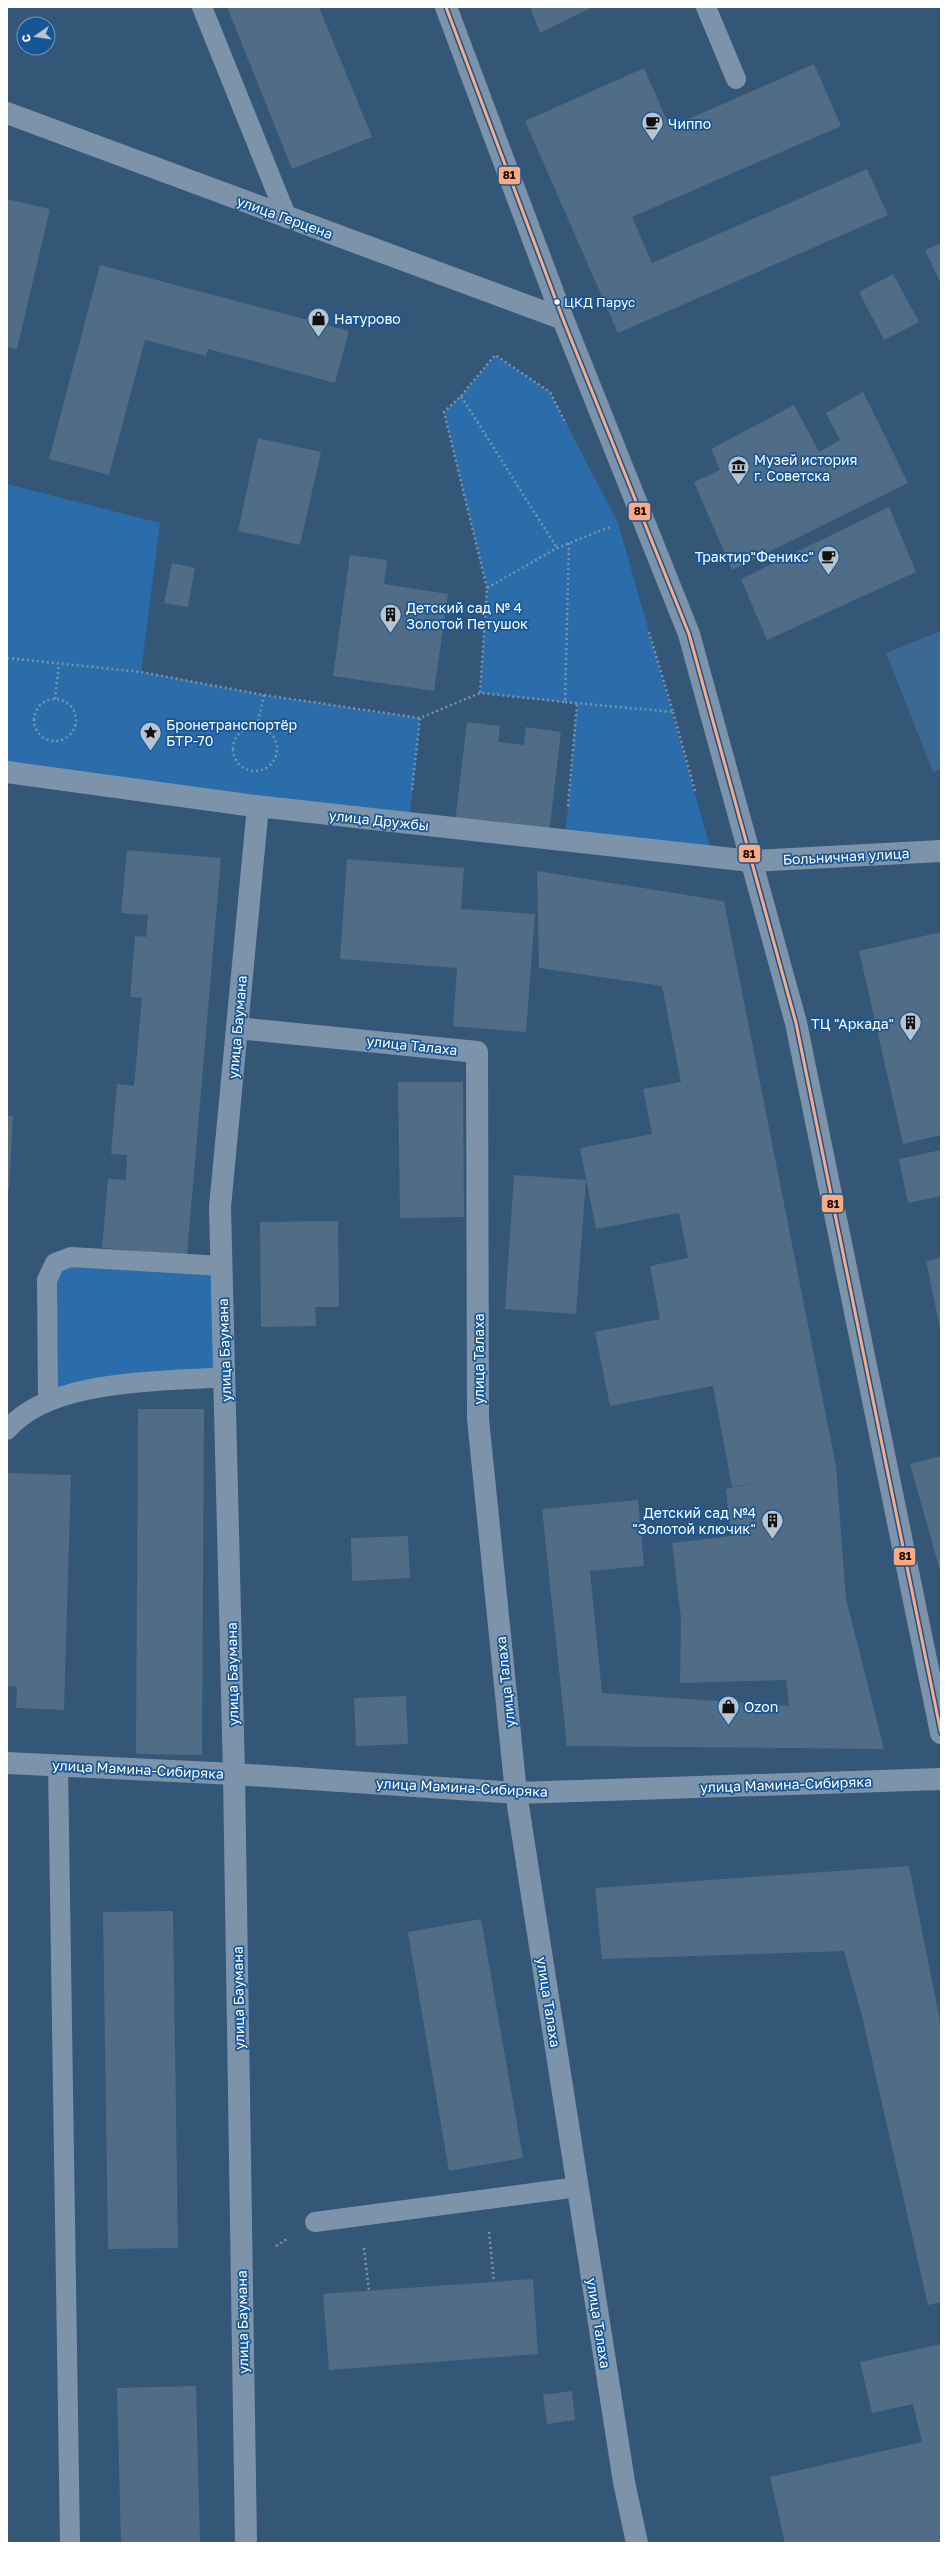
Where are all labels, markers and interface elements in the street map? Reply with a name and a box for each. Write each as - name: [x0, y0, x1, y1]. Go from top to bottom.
- north arrow: [16, 16, 56, 56]
- text: С: [19, 33, 33, 44]
- cafe icon: Чиппо: [640, 110, 666, 143]
- place label: Чиппо: [668, 115, 711, 132]
- line badge: 81: [498, 166, 521, 185]
- text: 81: [503, 168, 516, 181]
- street label: улица Герцена: [235, 192, 335, 242]
- place label: ЦКД Парус: [564, 294, 635, 310]
- marker: ЦКД Парус: [552, 297, 562, 307]
- shop icon: Натурово: [305, 305, 331, 338]
- place label: Натурово: [334, 310, 401, 327]
- place label: Музей история г. Советска: [754, 451, 858, 484]
- museum icon: Музей история г. Советска: [725, 454, 751, 487]
- line badge: 81: [628, 502, 651, 521]
- text: 81: [634, 504, 647, 517]
- cafe icon: Трактир"Феникс": [816, 543, 842, 576]
- place label: Трактир"Феникс": [695, 548, 814, 565]
- place label: Детский сад № 4 Золотой Петушок: [406, 599, 528, 632]
- building icon: Детский сад № 4 Золотой Петушок: [377, 602, 403, 635]
- place label: Бронетранспортёр БТР-70: [166, 716, 297, 749]
- place icon: Бронетранспортёр БТР-70: [138, 719, 164, 752]
- street label: улица Дружбы: [328, 806, 430, 834]
- line badge: 81: [738, 844, 761, 863]
- street label: Больничная улица: [782, 844, 910, 868]
- text: 81: [743, 847, 756, 860]
- street label: улица Баумана: [224, 975, 250, 1079]
- building icon: ТЦ "Аркада": [897, 1010, 923, 1043]
- place label: ТЦ "Аркада": [811, 1015, 894, 1032]
- street label: улица Талаха: [366, 1032, 458, 1058]
- line badge: 81: [821, 1194, 844, 1213]
- text: 81: [827, 1197, 840, 1210]
- street label: улица Баумана: [214, 1298, 234, 1402]
- street label: улица Талаха: [470, 1313, 487, 1405]
- place label: Детский сад №4 "Золотой ключик": [632, 1504, 756, 1537]
- building icon: Детский сад №4 "Золотой ключик": [759, 1507, 785, 1540]
- line badge: 81: [893, 1547, 916, 1566]
- text: 81: [899, 1549, 912, 1562]
- street label: улица Баумана: [223, 1622, 241, 1726]
- street label: улица Талаха: [492, 1636, 518, 1728]
- shop icon: Ozon: [715, 1693, 741, 1726]
- place label: Ozon: [744, 1698, 778, 1715]
- street label: улица Мамина-Сибиряка: [52, 1756, 224, 1782]
- street label: улица Мамина-Сибиряка: [700, 1773, 872, 1795]
- street label: улица Мамина-Сибиряка: [376, 1774, 548, 1800]
- street label: улица Баумана: [229, 1946, 247, 2050]
- street label: улица Талаха: [533, 1956, 565, 2048]
- street label: улица Баумана: [233, 2270, 251, 2374]
- street label: улица Талаха: [583, 2277, 615, 2369]

